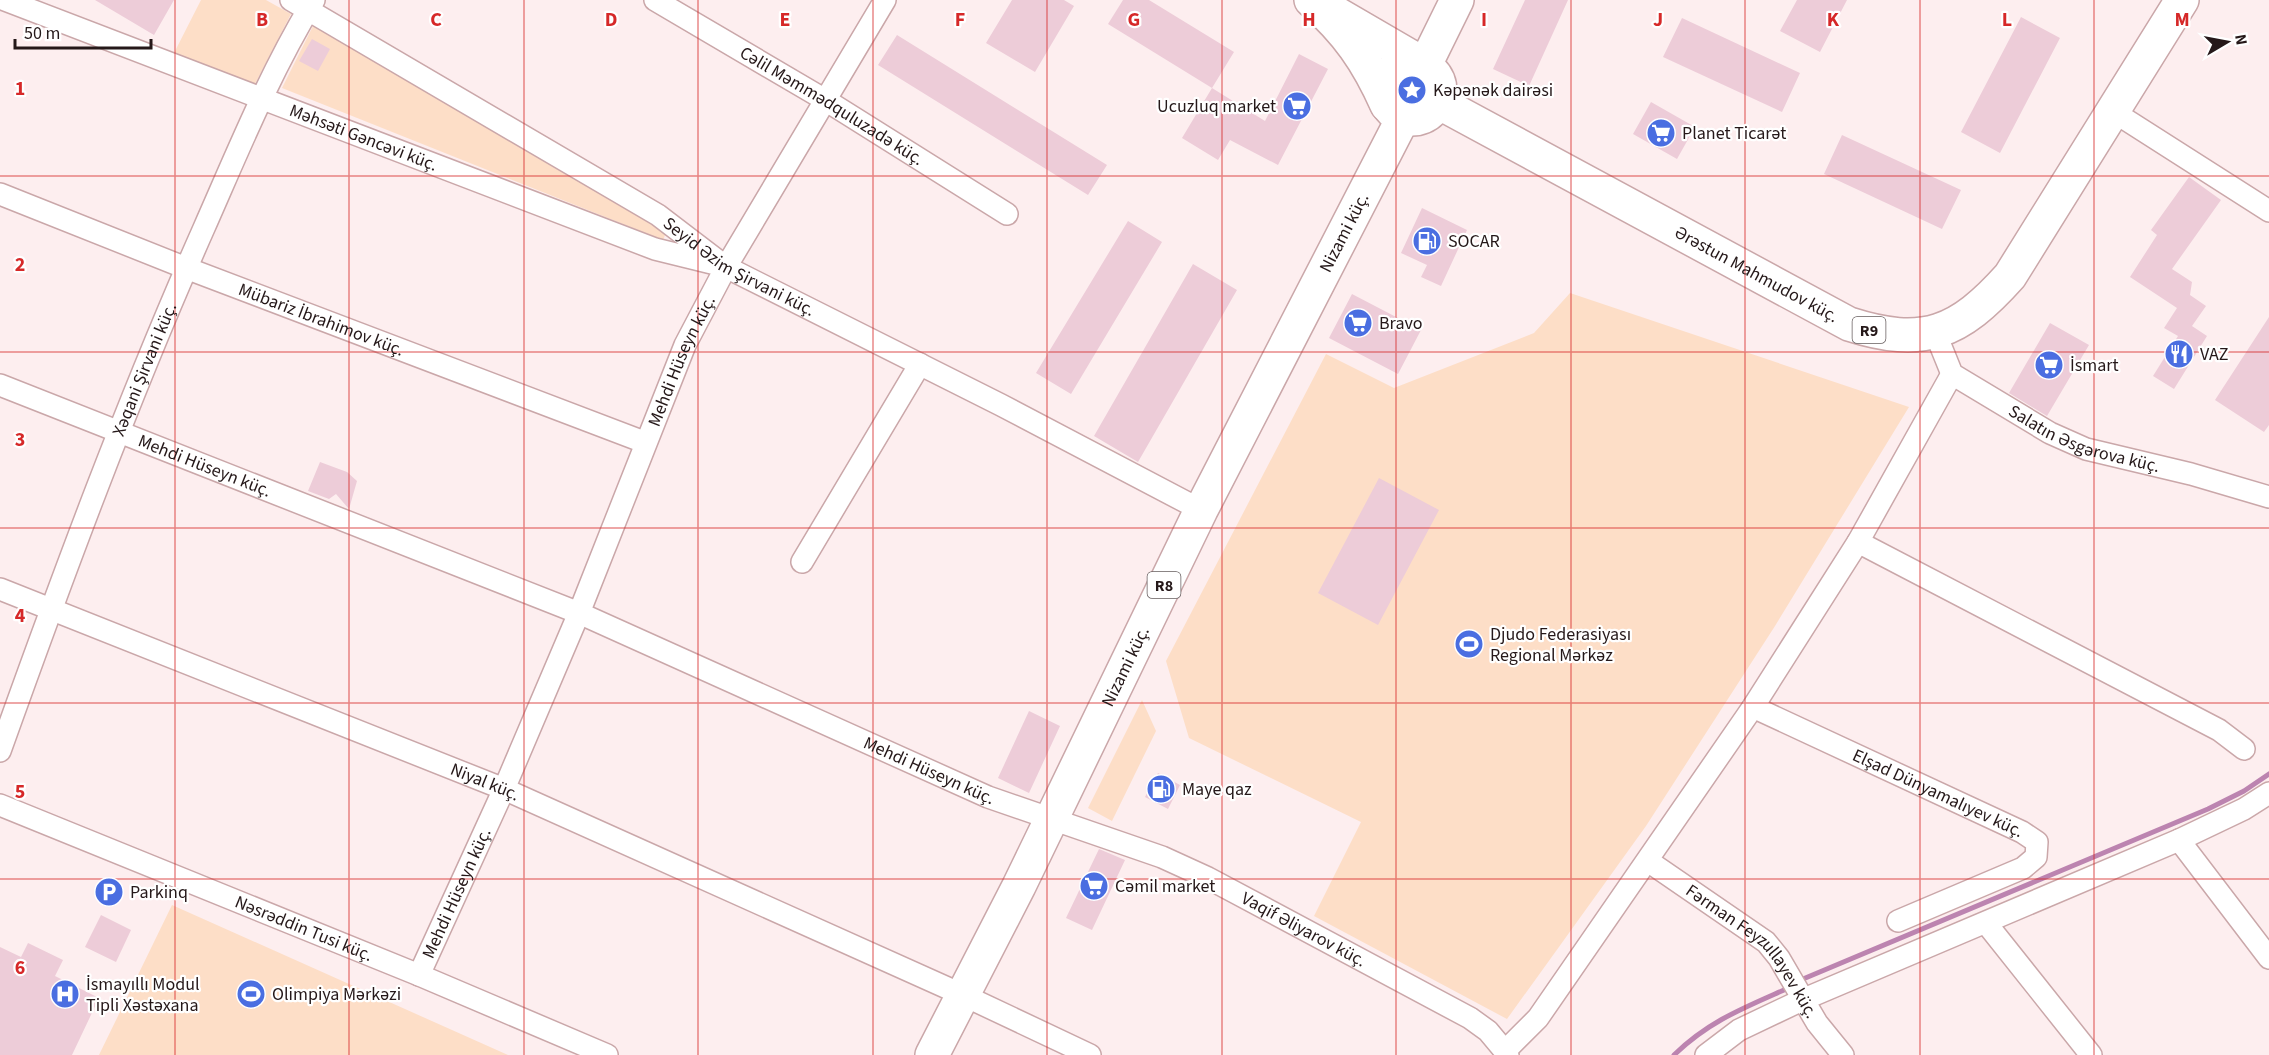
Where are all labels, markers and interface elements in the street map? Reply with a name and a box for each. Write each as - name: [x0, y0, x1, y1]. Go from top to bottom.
- text: B: [256, 6, 268, 34]
- text: C: [430, 6, 442, 34]
- text: D: [605, 6, 617, 34]
- text: E: [780, 6, 790, 34]
- text: F: [955, 6, 965, 34]
- text: G: [1128, 6, 1140, 34]
- text: H: [1302, 6, 1316, 34]
- text: I: [1481, 6, 1487, 34]
- text: J: [1653, 6, 1663, 34]
- text: K: [1827, 6, 1840, 34]
- text: L: [2002, 6, 2012, 34]
- text: M: [2174, 6, 2190, 34]
- scale bar: [15, 12, 152, 50]
- north arrow: [2197, 12, 2257, 72]
- text: 50 m: [24, 21, 60, 46]
- text: N: [2229, 32, 2253, 47]
- street label: Cəlil Məmmədquluzadə küç.: [735, 40, 928, 172]
- place icon: Kəpənək dairəsi: [1396, 74, 1428, 106]
- text: 1: [15, 75, 25, 103]
- place label: Kəpənək dairəsi: [1433, 78, 1553, 103]
- supermarket icon: Ucuzluq market: [1281, 90, 1313, 122]
- place label: Ucuzluq market: [1157, 94, 1276, 119]
- street label: Məhsəti Gəncəvi küç.: [286, 98, 441, 178]
- supermarket icon: Planet Ticarət: [1645, 117, 1677, 149]
- place label: Planet Ticarət: [1682, 121, 1786, 146]
- street label: Nizami küç.: [1314, 189, 1375, 277]
- street label: Seyid Əzim Şirvani küç.: [658, 211, 819, 323]
- street label: Ərəstun Mahmudov küç.: [1670, 220, 1843, 329]
- fuel station icon: SOCAR: [1411, 225, 1443, 257]
- place label: SOCAR: [1448, 229, 1500, 254]
- text: 2: [15, 251, 25, 279]
- street label: Mübariz İbrahimov küç.: [235, 277, 408, 363]
- street label: Mehdi Hüseyn küç.: [642, 291, 722, 430]
- street label: Xəqani Şirvani küç.: [106, 299, 183, 440]
- supermarket icon: Bravo: [1342, 307, 1374, 339]
- place label: Bravo: [1379, 311, 1423, 336]
- road number: R9: [1852, 317, 1886, 343]
- restaurant icon: VAZ: [2163, 338, 2195, 370]
- place label: VAZ: [2200, 342, 2228, 367]
- supermarket icon: İsmart: [2033, 349, 2065, 381]
- place label: İsmart: [2070, 353, 2119, 378]
- street label: Salatın Əsgərova küç.: [2004, 399, 2162, 479]
- text: 3: [15, 426, 25, 454]
- street label: Mehdi Hüseyn küç.: [134, 429, 275, 504]
- road number: R8: [1148, 572, 1180, 598]
- text: 4: [15, 602, 26, 630]
- street label: Nizami küç.: [1096, 622, 1156, 711]
- place label: Djudo Federasiyası Regional Mərkəz: [1490, 622, 1631, 668]
- sports icon: Djudo Federasiyası Regional Mərkəz: [1453, 628, 1485, 660]
- street label: Mehdi Hüseyn küç.: [859, 731, 997, 811]
- street label: Elşad Dünyamalıyev küç.: [1848, 743, 2027, 844]
- street label: Niyal küç.: [447, 757, 524, 807]
- fuel station icon: Maye qaz: [1145, 773, 1177, 805]
- place label: Maye qaz: [1182, 777, 1252, 802]
- text: 5: [15, 778, 25, 806]
- street label: Mehdi Hüseyn küç.: [416, 824, 498, 963]
- supermarket icon: Cəmil market: [1078, 870, 1110, 902]
- place label: Cəmil market: [1115, 874, 1215, 899]
- parking icon: Parkinq: [93, 876, 125, 908]
- street label: Fərman Feyzullayev küç.: [1680, 878, 1824, 1023]
- place label: Parkinq: [130, 880, 188, 905]
- street label: Vaqif Əliyarov küç.: [1237, 886, 1370, 973]
- street label: Nəsrəddin Tusi küç.: [231, 890, 376, 968]
- text: 6: [15, 954, 25, 982]
- place label: İsmayıllı Modul Tipli Xəstəxana: [86, 972, 200, 1018]
- hospital icon: İsmayıllı Modul Tipli Xəstəxana: [49, 978, 81, 1010]
- sports icon: Olimpiya Mərkəzi: [235, 978, 267, 1010]
- place label: Olimpiya Mərkəzi: [272, 982, 401, 1007]

